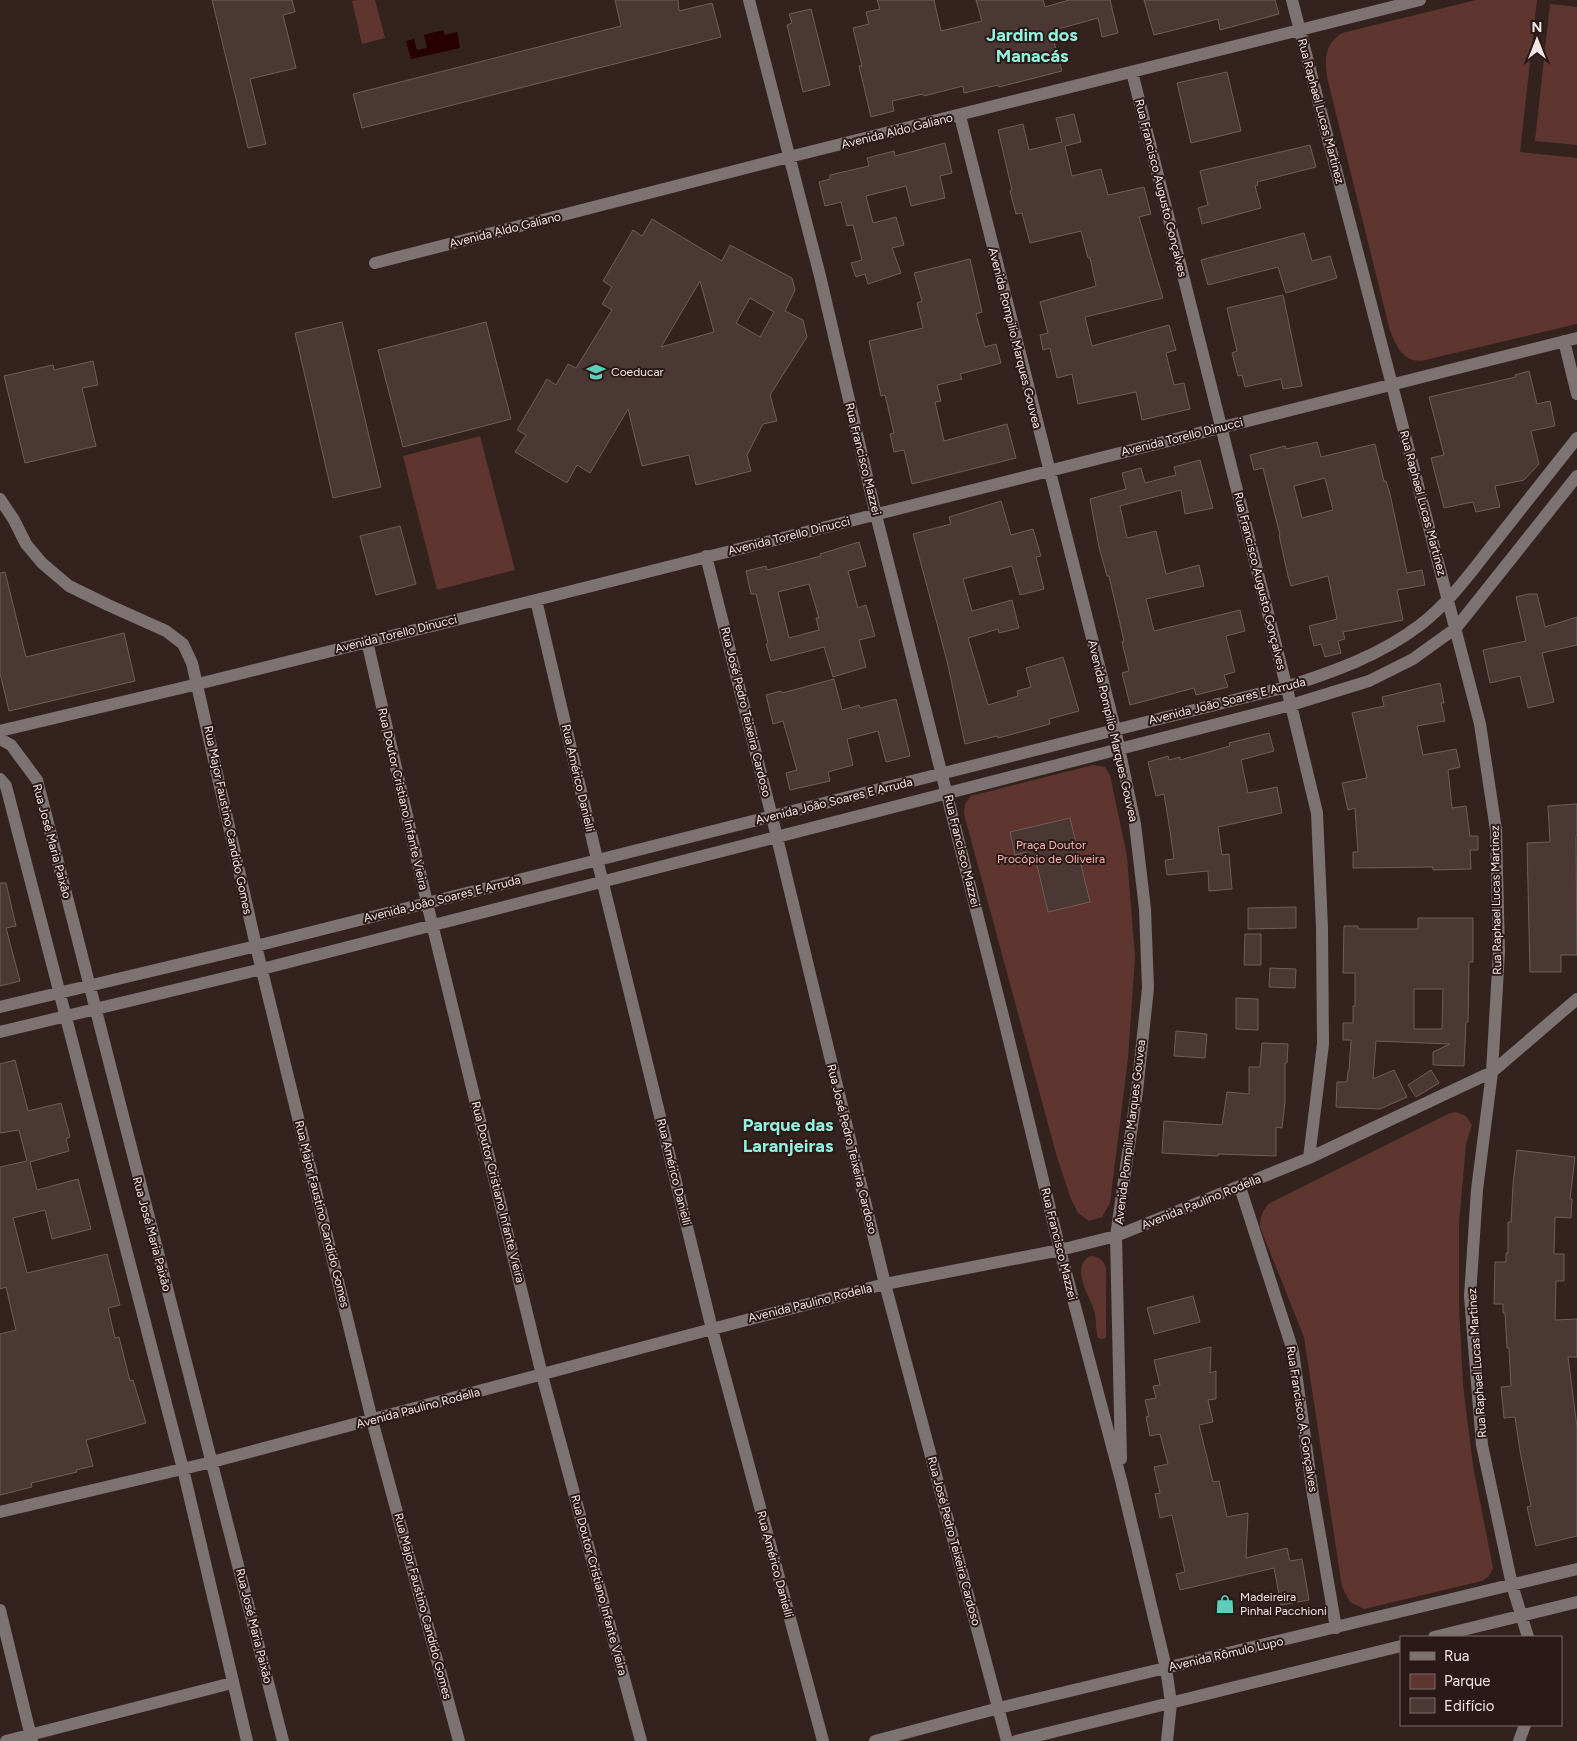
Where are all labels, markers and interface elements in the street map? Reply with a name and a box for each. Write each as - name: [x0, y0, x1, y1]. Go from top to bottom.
- north arrow: [1512, 15, 1562, 65]
- text: N: [1532, 19, 1542, 36]
- district label: Jardim dos Manacás: [986, 24, 1078, 67]
- street label: Rua Raphael Lucas Martinez: [1295, 37, 1347, 185]
- street label: Rua Francisco Augusto Gonçalves: [1132, 98, 1190, 279]
- street label: Avenida Aldo Galiano: [840, 110, 954, 152]
- street label: Avenida Aldo Galiano: [448, 209, 562, 251]
- street label: Avenida Pompilio Marques Gouvea: [986, 246, 1044, 430]
- school or university icon: Coeducar: [585, 361, 607, 383]
- place label: Coeducar: [611, 365, 664, 379]
- street label: Rua Francisco Mazzei: [842, 401, 884, 517]
- street label: Avenida Torello Dinucci: [1120, 415, 1244, 459]
- street label: Rua Raphael Lucas Martinez: [1397, 429, 1449, 577]
- street label: Rua Francisco Augusto Gonçalves: [1231, 491, 1289, 672]
- street label: Avenida Torello Dinucci: [727, 514, 851, 558]
- street label: Avenida Torello Dinucci: [334, 612, 458, 656]
- street label: Rua José Pedro Teixeira Cardoso: [718, 626, 774, 798]
- street label: Avenida Pompilio Marques Gouvea: [1085, 639, 1141, 823]
- street label: Avenida João Soares E Arruda: [1147, 675, 1307, 727]
- street label: Rua Doutor Cristiano Infante Vieira: [375, 707, 431, 891]
- street label: Rua Américo Danielli: [559, 723, 597, 833]
- street label: Rua Major Faustino Candido Gomes: [201, 725, 255, 916]
- street label: Avenida João Soares E Arruda: [754, 775, 914, 827]
- street label: Rua José Maria Paixão: [30, 782, 74, 900]
- street label: Rua Francisco Mazzei: [941, 793, 983, 909]
- street label: Rua Raphael Lucas Martinez: [1488, 825, 1504, 975]
- park label: Praça Doutor Procópio de Oliveira: [997, 838, 1105, 866]
- street label: Avenida João Soares E Arruda: [362, 873, 522, 925]
- street label: Avenida Pompilio Marques Gouvea: [1112, 1039, 1148, 1225]
- street label: Rua José Pedro Teixeira Cardoso: [824, 1063, 880, 1235]
- street label: Rua Doutor Cristiano Infante Vieira: [469, 1100, 527, 1284]
- district label: Parque das Laranjeiras: [743, 1114, 834, 1157]
- street label: Rua Américo Danielli: [654, 1117, 694, 1227]
- street label: Rua Major Faustino Candido Gomes: [292, 1119, 352, 1309]
- street label: Avenida Paulino Rodella: [1139, 1172, 1263, 1232]
- street label: Rua José Maria Paixão: [130, 1175, 174, 1293]
- street label: Rua Francisco Mazzei: [1038, 1186, 1080, 1302]
- street label: Avenida Paulino Rodella: [747, 1281, 873, 1325]
- street label: Rua Raphael Lucas Martinez: [1465, 1288, 1489, 1438]
- street label: Rua Francisco A. Gonçalves: [1284, 1345, 1321, 1493]
- street label: Avenida Paulino Rodella: [355, 1385, 481, 1431]
- street label: Rua José Pedro Teixeira Cardoso: [925, 1455, 983, 1627]
- street label: Rua Doutor Cristiano Infante Vieira: [568, 1493, 630, 1677]
- street label: Rua Américo Danielli: [754, 1509, 796, 1619]
- street label: Rua Major Faustino Candido Gomes: [391, 1511, 455, 1701]
- street label: Rua José Maria Paixão: [233, 1567, 275, 1685]
- place label: Madeireira Pinhal Pacchioni: [1240, 1590, 1327, 1618]
- shop icon: Madeireira Pinhal Pacchioni: [1214, 1593, 1236, 1615]
- street label: Avenida Rômulo Lupo: [1167, 1634, 1285, 1674]
- legend: [1400, 1636, 1562, 1726]
- text: Rua: [1444, 1647, 1469, 1665]
- text: Parque: [1444, 1672, 1491, 1690]
- text: Edifício: [1444, 1697, 1495, 1715]

